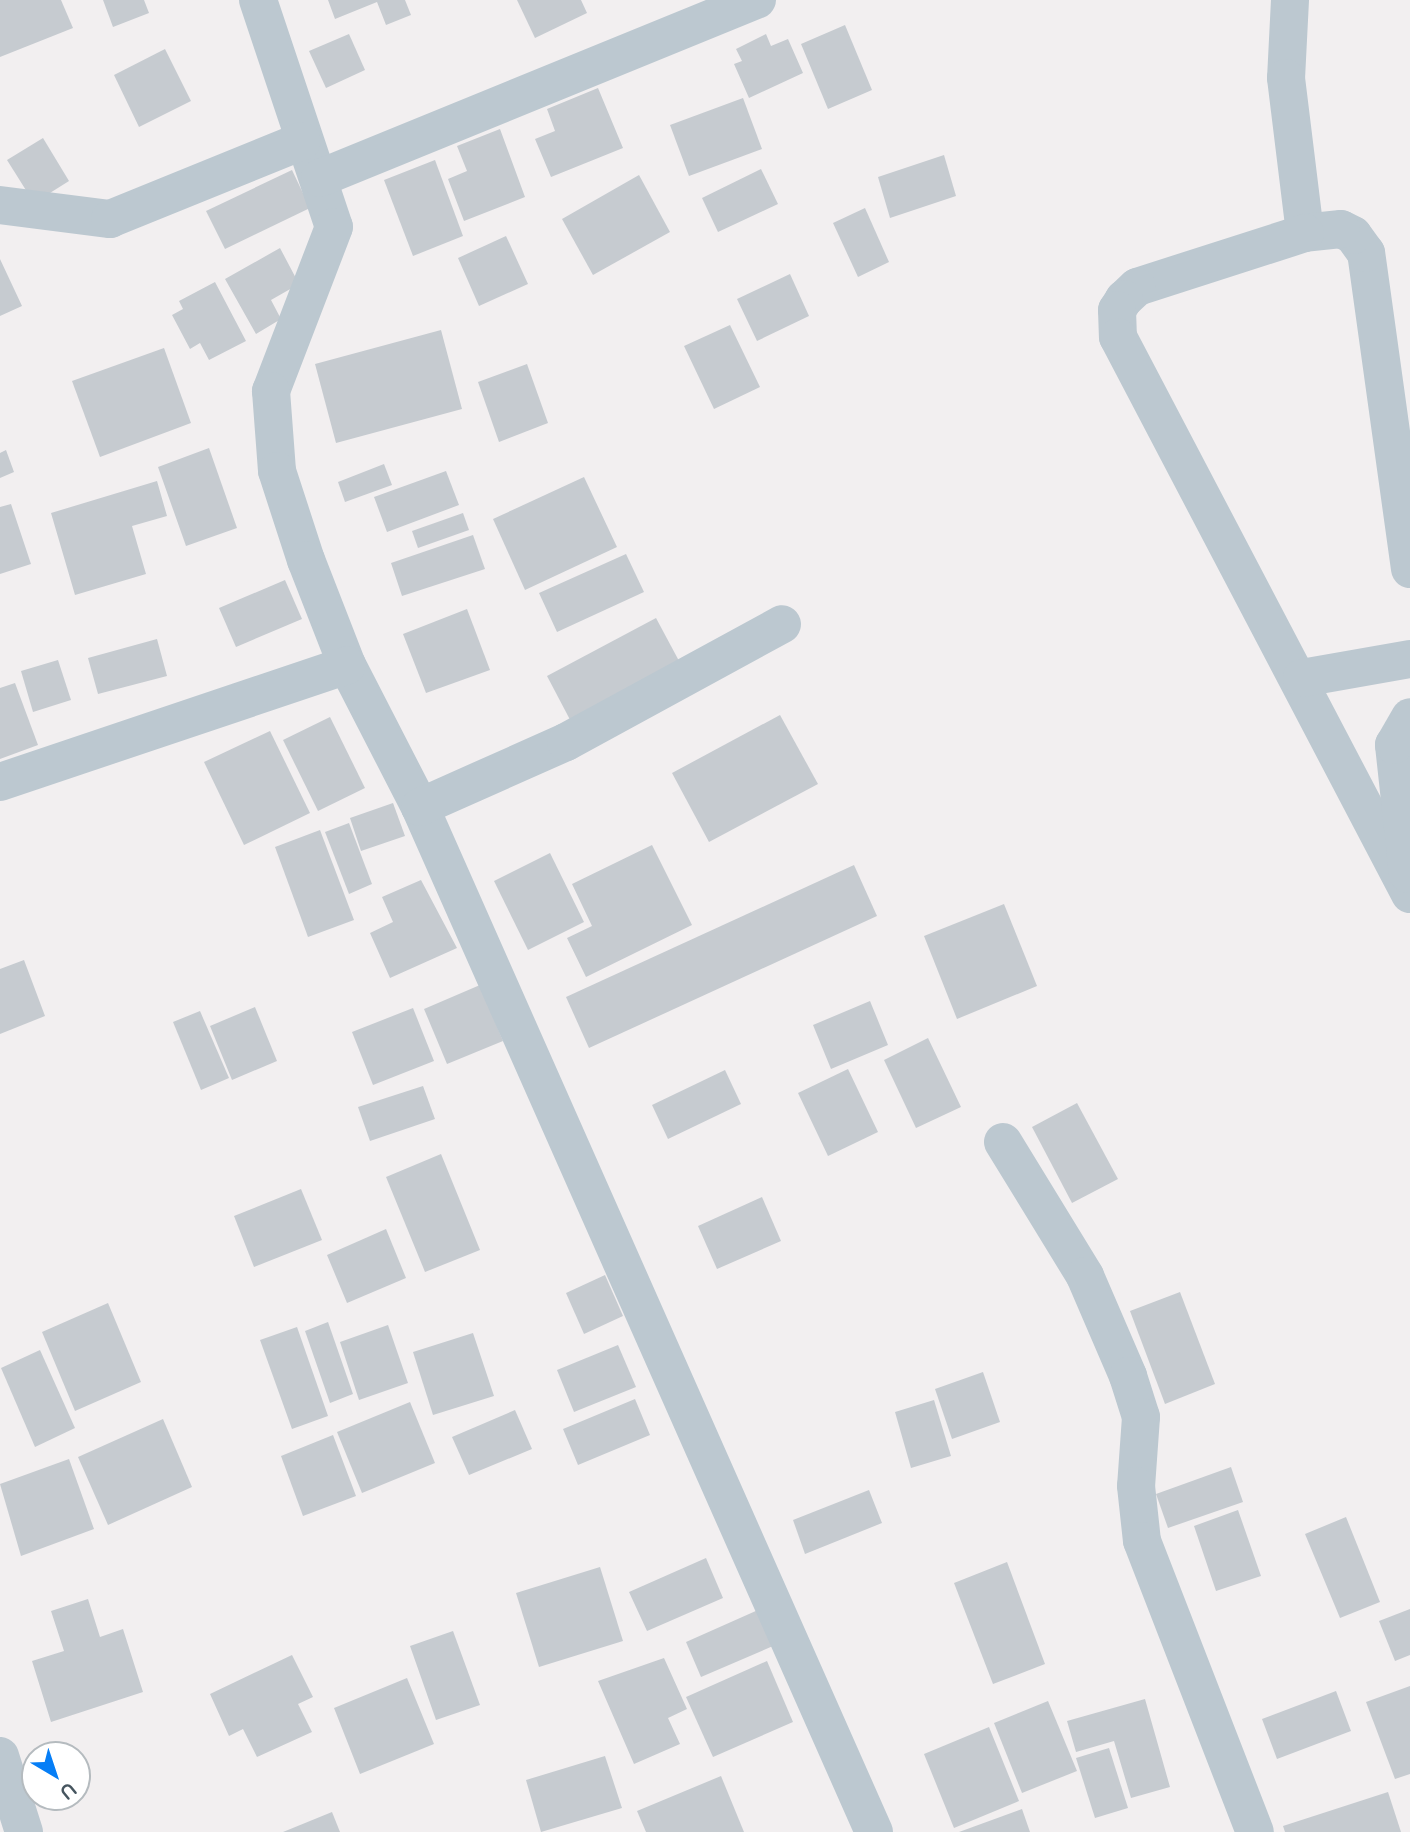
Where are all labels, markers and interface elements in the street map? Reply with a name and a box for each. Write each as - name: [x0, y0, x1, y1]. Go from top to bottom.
- north arrow: [21, 1741, 91, 1811]
- text: U: [55, 1778, 80, 1804]

